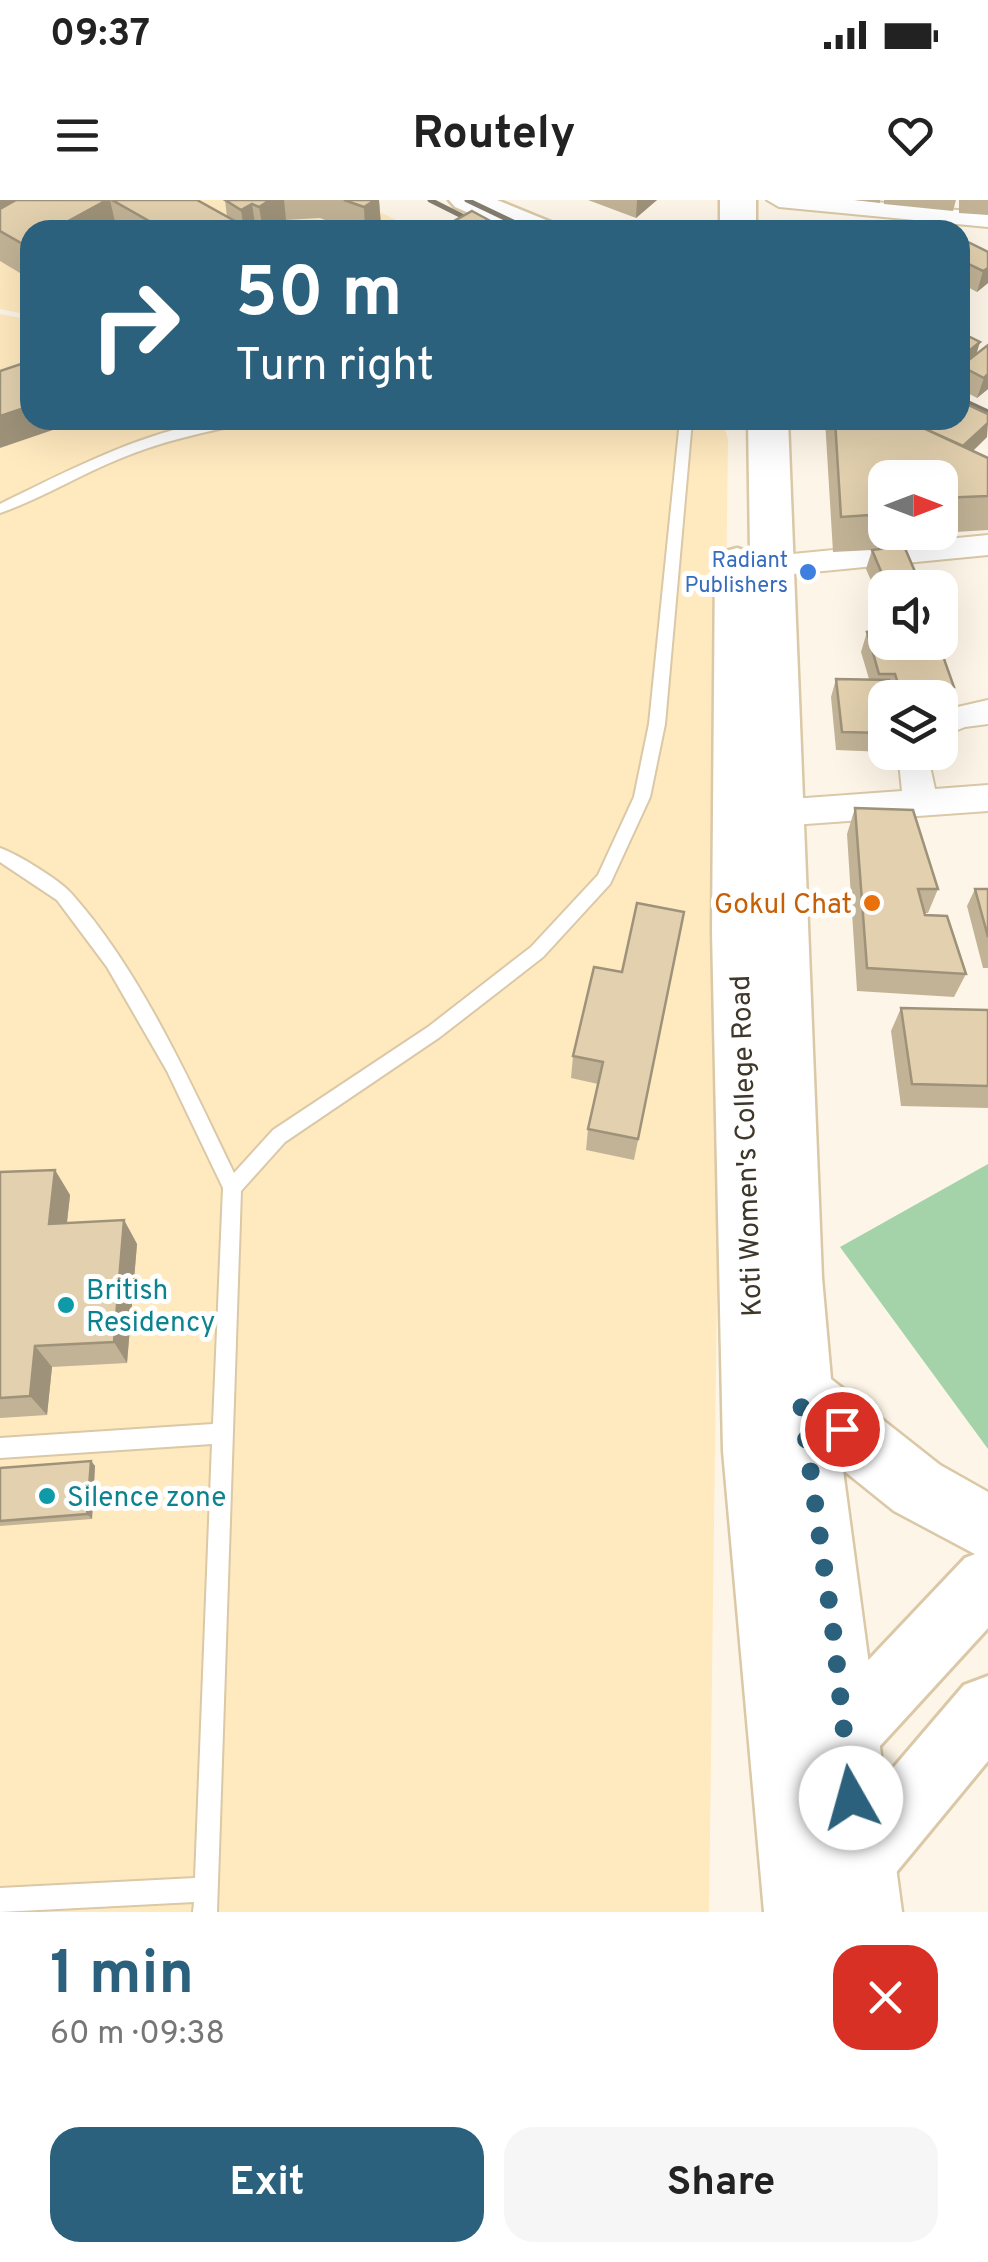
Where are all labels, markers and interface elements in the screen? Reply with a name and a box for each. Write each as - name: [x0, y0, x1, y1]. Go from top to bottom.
- text: 09:37: [50, 11, 150, 60]
- text: Routely: [413, 107, 575, 164]
- icon: menu: [50, 108, 105, 163]
- icon: heart: [883, 108, 938, 163]
- text: 50 m: [235, 252, 402, 341]
- icon: right: [70, 260, 200, 390]
- text: Turn right: [235, 339, 434, 396]
- north arrow: [868, 460, 958, 550]
- map controls: [868, 460, 958, 770]
- place label: Radiant Publishers: [685, 548, 788, 600]
- marker: Radiant Publishers: [797, 561, 819, 583]
- button: sound: [868, 570, 958, 660]
- button: layers: [868, 680, 958, 770]
- place label: Gokul Chat: [714, 888, 852, 924]
- marker: Gokul Chat: [861, 892, 883, 914]
- street label: Koti Women's College Road: [724, 974, 772, 1317]
- place label: British Residency: [86, 1274, 215, 1342]
- marker: British Residency: [55, 1294, 77, 1316]
- pin: [800, 1387, 885, 1472]
- icon: arrive: [815, 1402, 870, 1457]
- place label: Silence zone: [67, 1481, 226, 1517]
- marker: Silence zone: [36, 1485, 58, 1507]
- position arrow: [799, 1746, 903, 1850]
- text: 1 min: [50, 1939, 194, 2015]
- button: close: [833, 1945, 938, 2050]
- text: 60 m · 09:38: [50, 2015, 225, 2055]
- button: Exit: [50, 2127, 484, 2242]
- button: Share: [504, 2127, 938, 2242]

